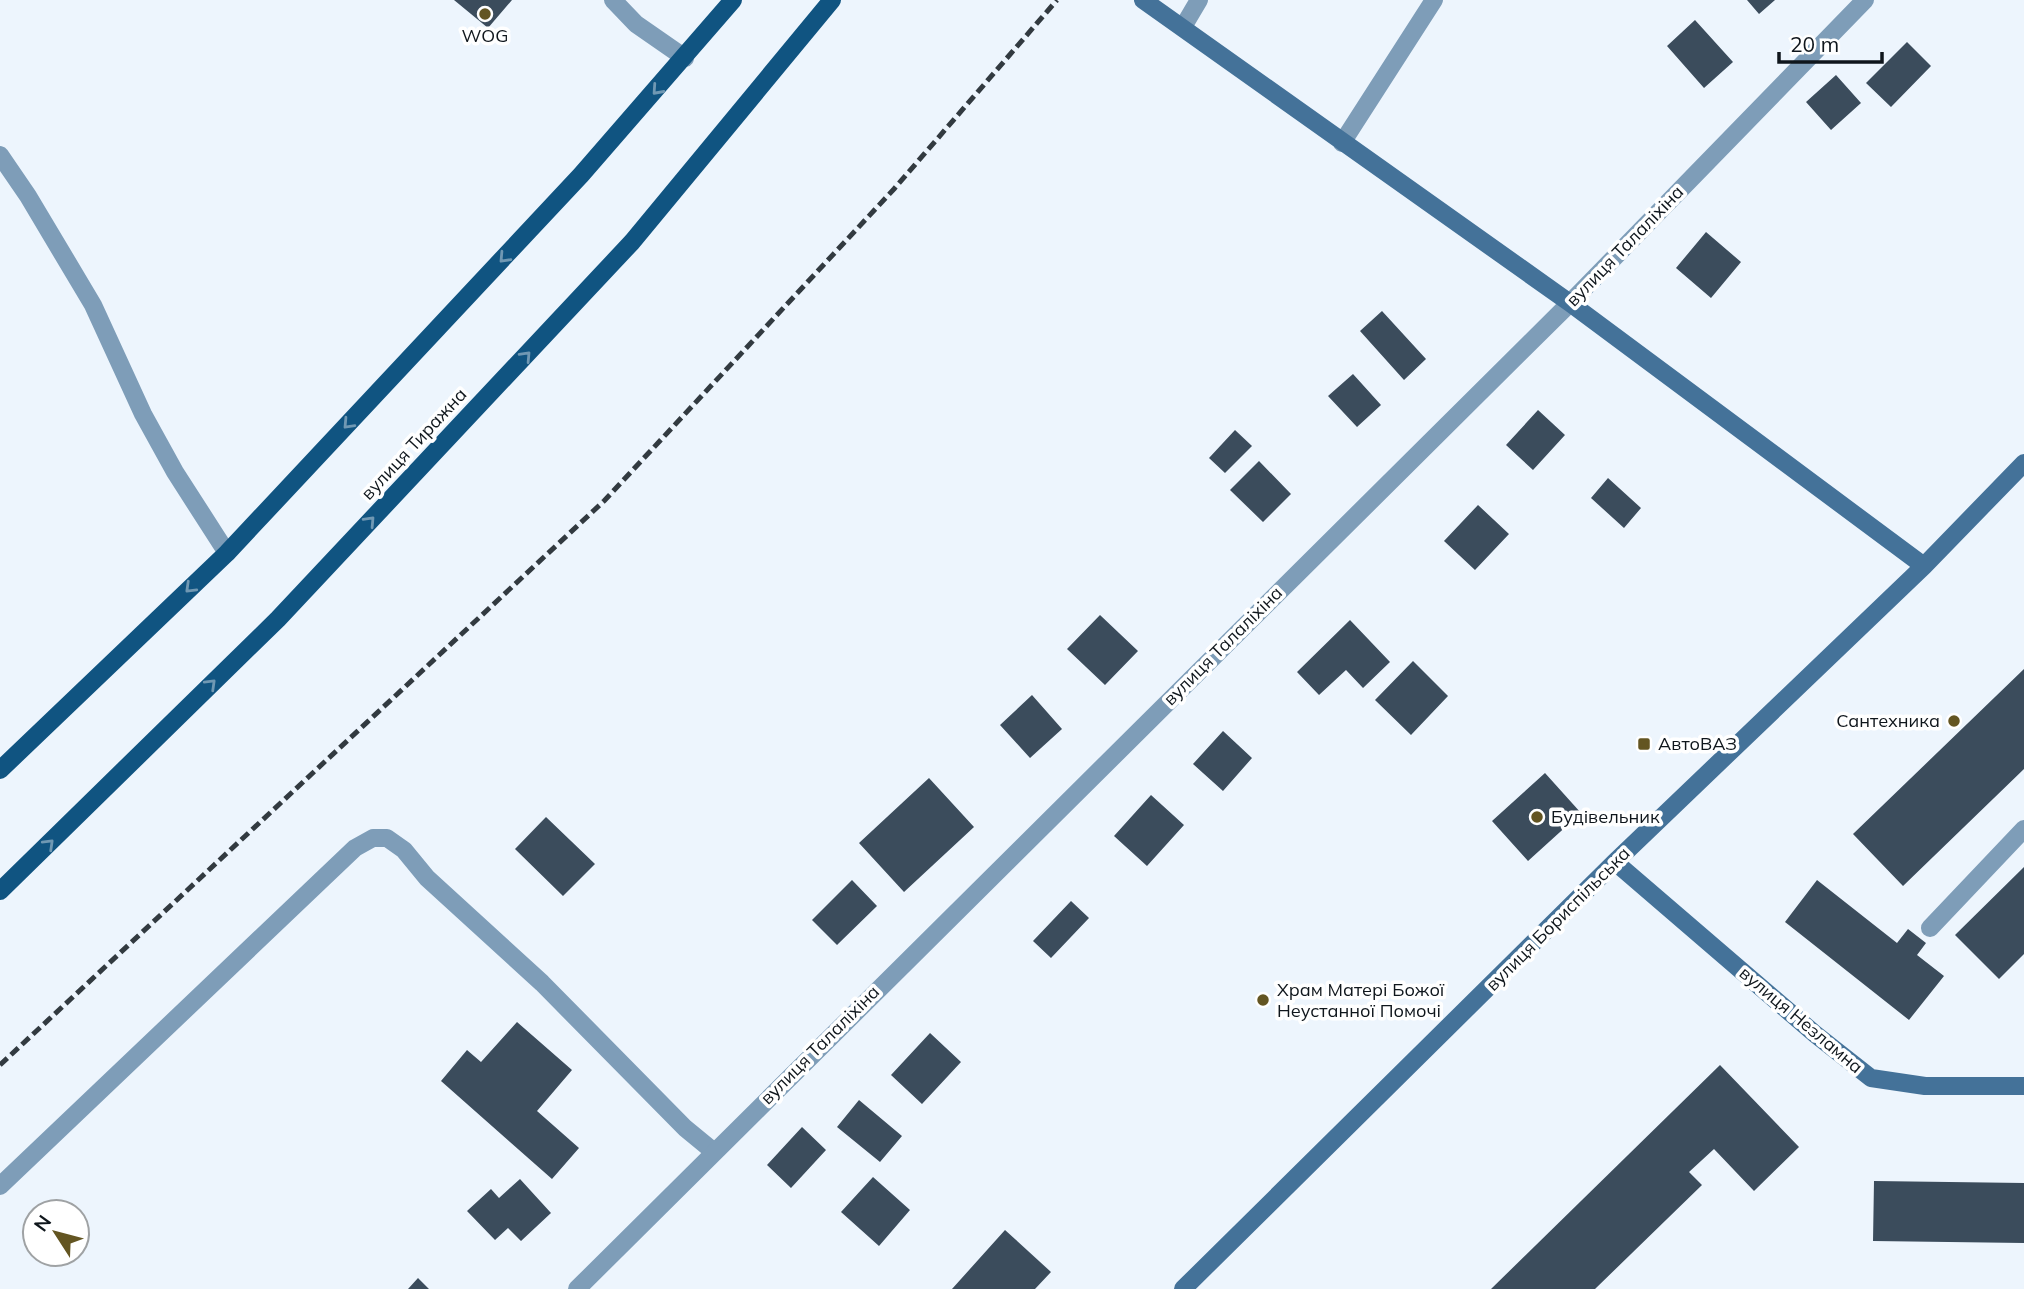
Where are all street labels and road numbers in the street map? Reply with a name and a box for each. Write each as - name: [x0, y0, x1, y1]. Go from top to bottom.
- street label: вулиця Талаліхіна: [1561, 180, 1688, 311]
- street label: вулиця Тиражна: [356, 383, 471, 504]
- street label: вулиця Талаліхіна: [1158, 581, 1287, 710]
- street label: вулиця Бориспільська: [1481, 842, 1635, 996]
- street label: вулиця Незламна: [1735, 961, 1868, 1078]
- street label: вулиця Талаліхіна: [755, 980, 884, 1109]

